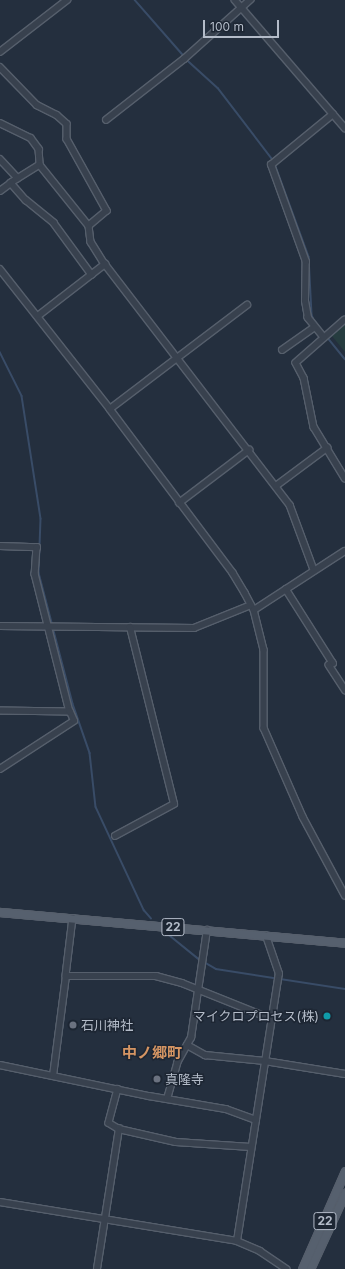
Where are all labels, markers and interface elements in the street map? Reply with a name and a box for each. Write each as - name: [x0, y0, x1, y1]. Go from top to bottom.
- scale bar: [205, 12, 281, 38]
- text: 100 m: [210, 19, 244, 34]
- road number: 22: [161, 917, 185, 937]
- place label: マイクロプロセス(株): [193, 1008, 319, 1024]
- marker: マイクロプロセス(株): [322, 1011, 332, 1021]
- place label: 石川神社: [81, 1017, 133, 1033]
- marker: 石川神社: [68, 1020, 78, 1030]
- district label: 中ノ郷町: [122, 1044, 182, 1062]
- place label: 真隆寺: [165, 1071, 204, 1087]
- marker: 真隆寺: [152, 1074, 162, 1084]
- road number: 22: [313, 1211, 337, 1231]

